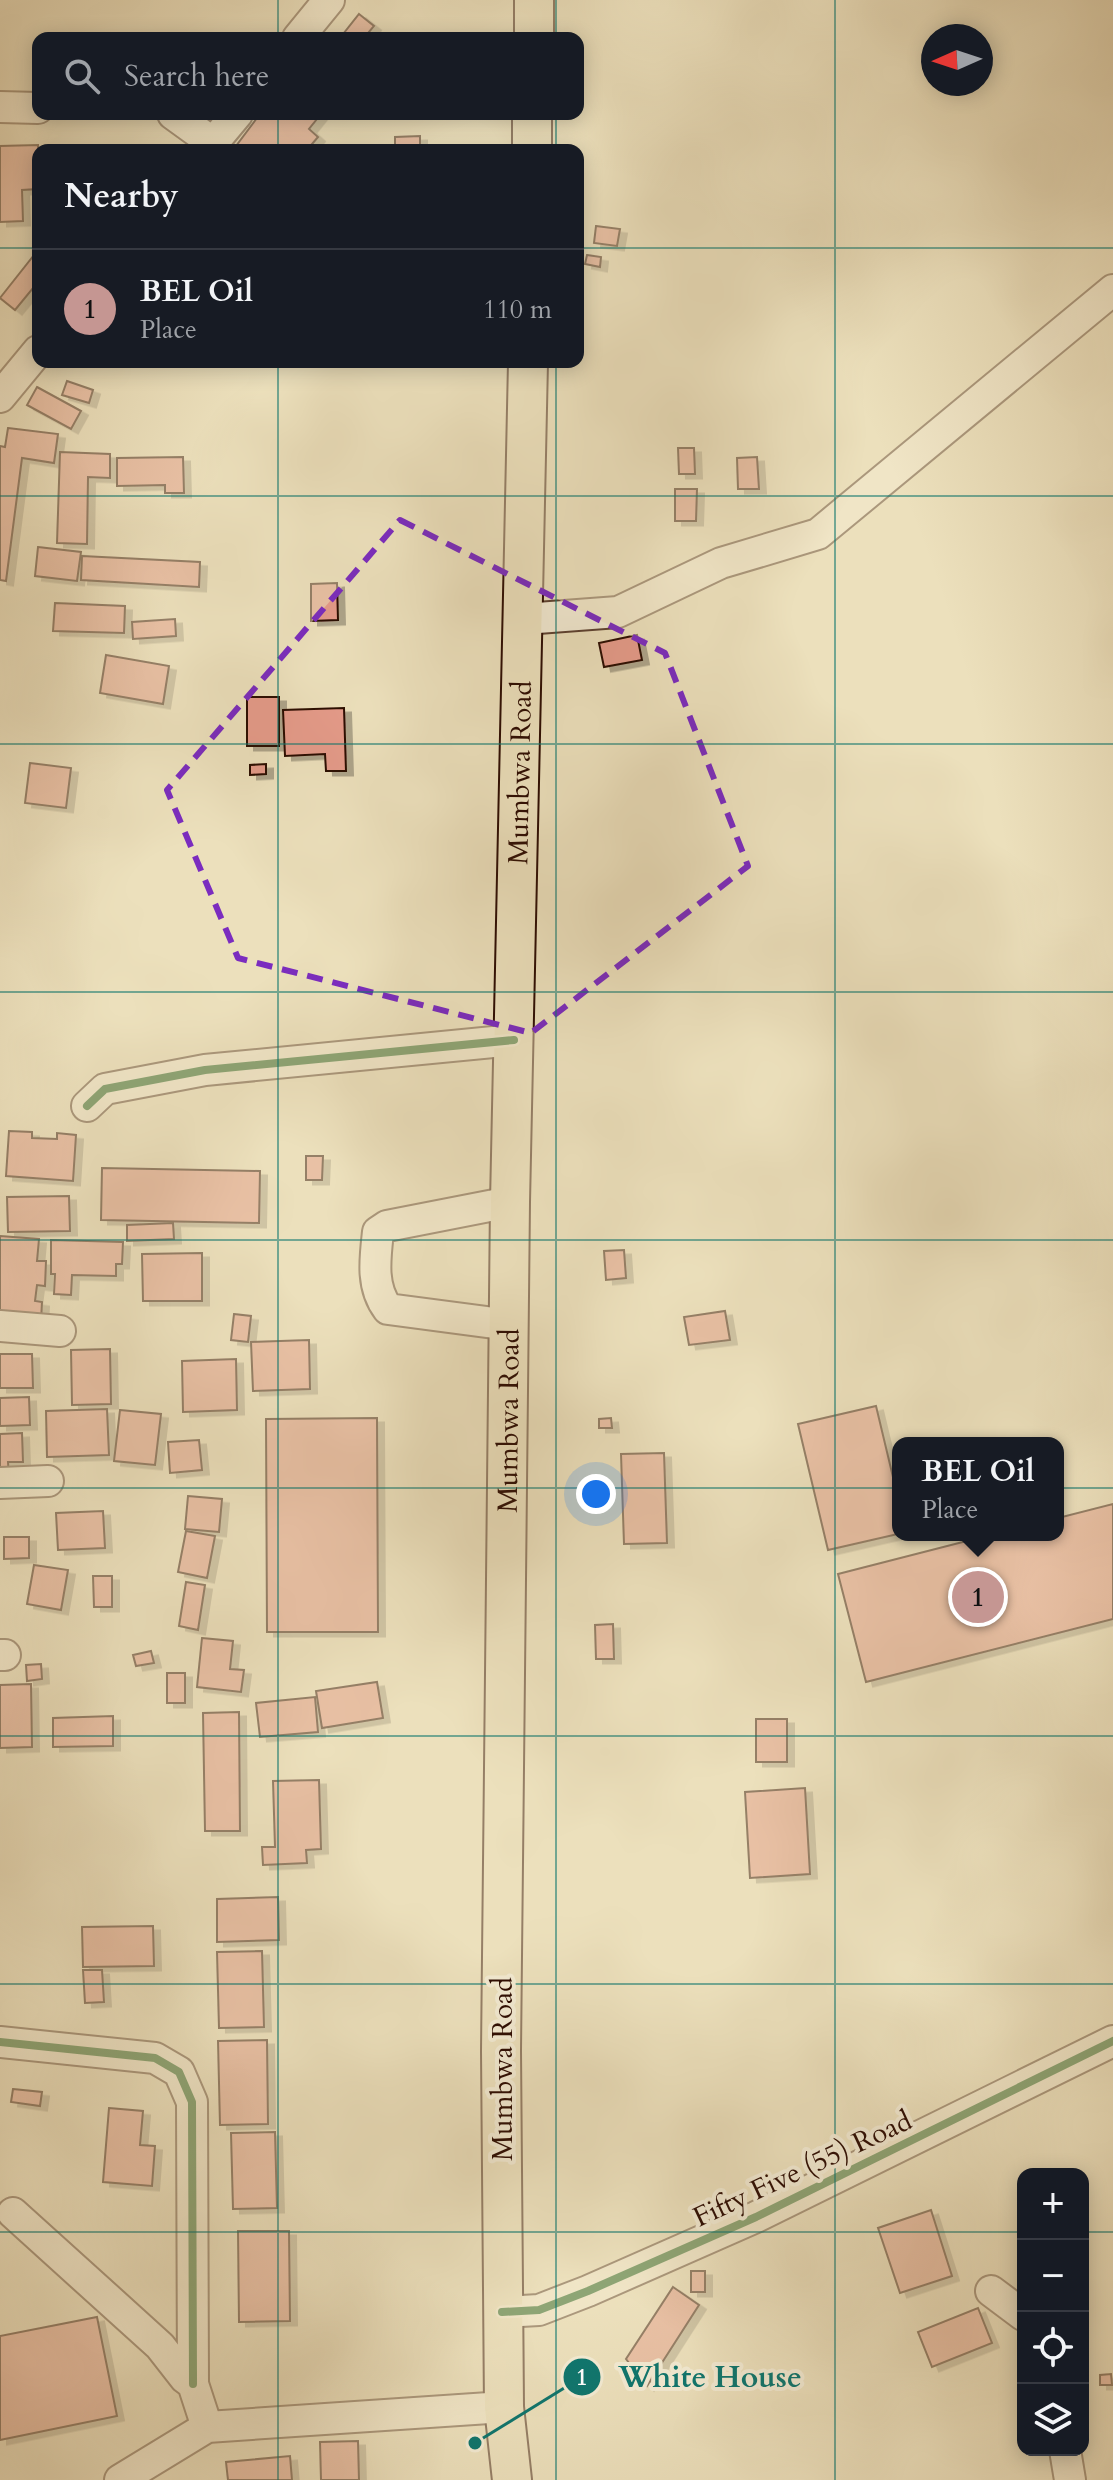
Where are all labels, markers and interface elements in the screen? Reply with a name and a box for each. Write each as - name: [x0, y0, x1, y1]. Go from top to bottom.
- north arrow: [921, 24, 993, 96]
- search box: [32, 32, 584, 120]
- icon: search: [60, 54, 104, 98]
- text: Search here: [124, 56, 269, 97]
- text: Nearby: [64, 173, 179, 219]
- text: BEL Oil: [140, 271, 253, 312]
- text: 1: [83, 292, 97, 327]
- text: 110 m: [483, 292, 552, 327]
- text: Place: [140, 312, 197, 347]
- street label: Mumbwa Road: [499, 680, 541, 865]
- street label: Mumbwa Road: [489, 1328, 529, 1513]
- popup: [892, 1437, 1064, 1541]
- text: BEL Oil: [921, 1451, 1035, 1492]
- your location: [576, 1474, 616, 1514]
- text: Place: [921, 1492, 978, 1527]
- pin: 1: [952, 1567, 1004, 1627]
- street label: Mumbwa Road: [484, 1977, 522, 2161]
- street label: Fifty Five (55) Road: [687, 2102, 918, 2236]
- map controls: [1017, 2168, 1089, 2456]
- button: +: [1017, 2168, 1089, 2240]
- button: −: [1017, 2240, 1089, 2312]
- button: locate: [1017, 2312, 1089, 2384]
- callout: White House: [562, 2350, 818, 2404]
- text: White House: [617, 2357, 802, 2398]
- text: 1: [576, 2361, 588, 2394]
- button: layers: [1017, 2384, 1089, 2456]

